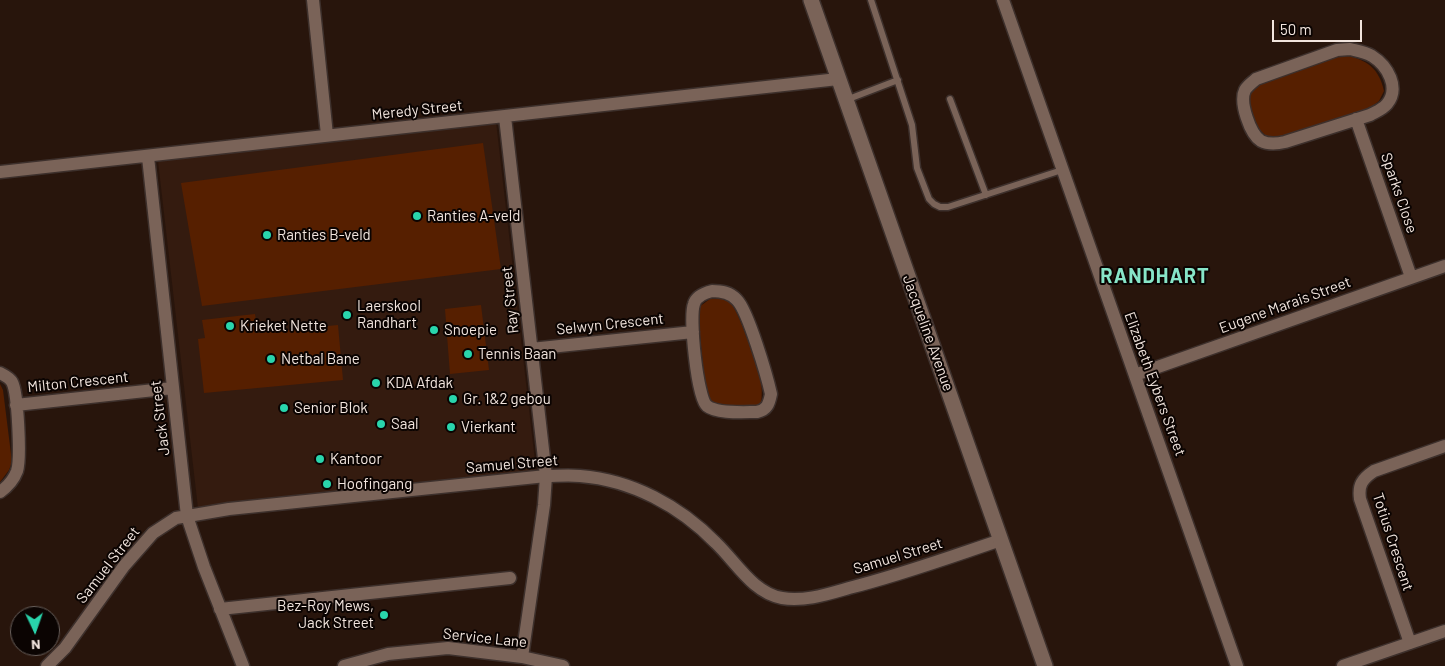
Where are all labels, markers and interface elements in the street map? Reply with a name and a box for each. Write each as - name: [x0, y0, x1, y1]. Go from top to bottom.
- scale bar: [1275, 10, 1365, 42]
- text: 50 m: [1280, 20, 1312, 38]
- street label: Meredy Street: [371, 96, 463, 124]
- street label: Sparks Close: [1377, 150, 1421, 236]
- place label: Ranties A-veld: [427, 207, 520, 225]
- marker: Ranties A-veld: [411, 210, 423, 222]
- place label: Ranties B-veld: [277, 226, 371, 244]
- marker: Ranties B-veld: [261, 229, 273, 241]
- district label: RANDHART: [1099, 264, 1211, 288]
- street label: Ray Street: [498, 265, 522, 335]
- street label: Jacqueline Avenue: [899, 272, 957, 394]
- street label: Eugene Marais Street: [1217, 273, 1353, 337]
- place label: Laerskool Randhart: [357, 297, 421, 332]
- marker: Laerskool Randhart: [341, 309, 353, 321]
- street label: Selwyn Crescent: [555, 309, 665, 339]
- street label: Elizabeth Eybers Street: [1121, 310, 1189, 458]
- place label: Krieket Nette: [240, 317, 327, 335]
- marker: Krieket Nette: [224, 320, 236, 332]
- place label: Snoepie: [444, 321, 497, 339]
- marker: Snoepie: [428, 324, 440, 336]
- place label: Tennis Baan: [478, 345, 556, 363]
- marker: Tennis Baan: [462, 348, 474, 360]
- place label: Netbal Bane: [281, 350, 360, 368]
- marker: Netbal Bane: [265, 353, 277, 365]
- street label: Milton Crescent: [27, 368, 129, 396]
- place label: KDA Afdak: [386, 374, 453, 392]
- marker: KDA Afdak: [370, 377, 382, 389]
- street label: Jack Street: [146, 379, 174, 457]
- place label: Gr. 1&2 gebou: [463, 390, 551, 408]
- marker: Gr. 1&2 gebou: [447, 393, 459, 405]
- place label: Senior Blok: [294, 399, 368, 417]
- marker: Senior Blok: [278, 402, 290, 414]
- place label: Saal: [391, 415, 419, 433]
- marker: Saal: [375, 418, 387, 430]
- place label: Vierkant: [461, 418, 516, 436]
- marker: Vierkant: [445, 421, 457, 433]
- place label: Kantoor: [330, 450, 382, 468]
- street label: Samuel Street: [465, 451, 559, 477]
- marker: Kantoor: [314, 453, 326, 465]
- place label: Hoofingang: [337, 475, 412, 493]
- marker: Hoofingang: [321, 478, 333, 490]
- street label: Totius Crescent: [1369, 491, 1417, 593]
- street label: Samuel Street: [73, 523, 143, 607]
- street label: Samuel Street: [851, 534, 945, 578]
- place label: Bez-Roy Mews, Jack Street: [277, 597, 374, 632]
- north arrow: [10, 606, 60, 656]
- marker: Bez-Roy Mews, Jack Street: [378, 609, 390, 621]
- street label: Service Lane: [442, 625, 528, 651]
- text: N: [31, 637, 41, 654]

